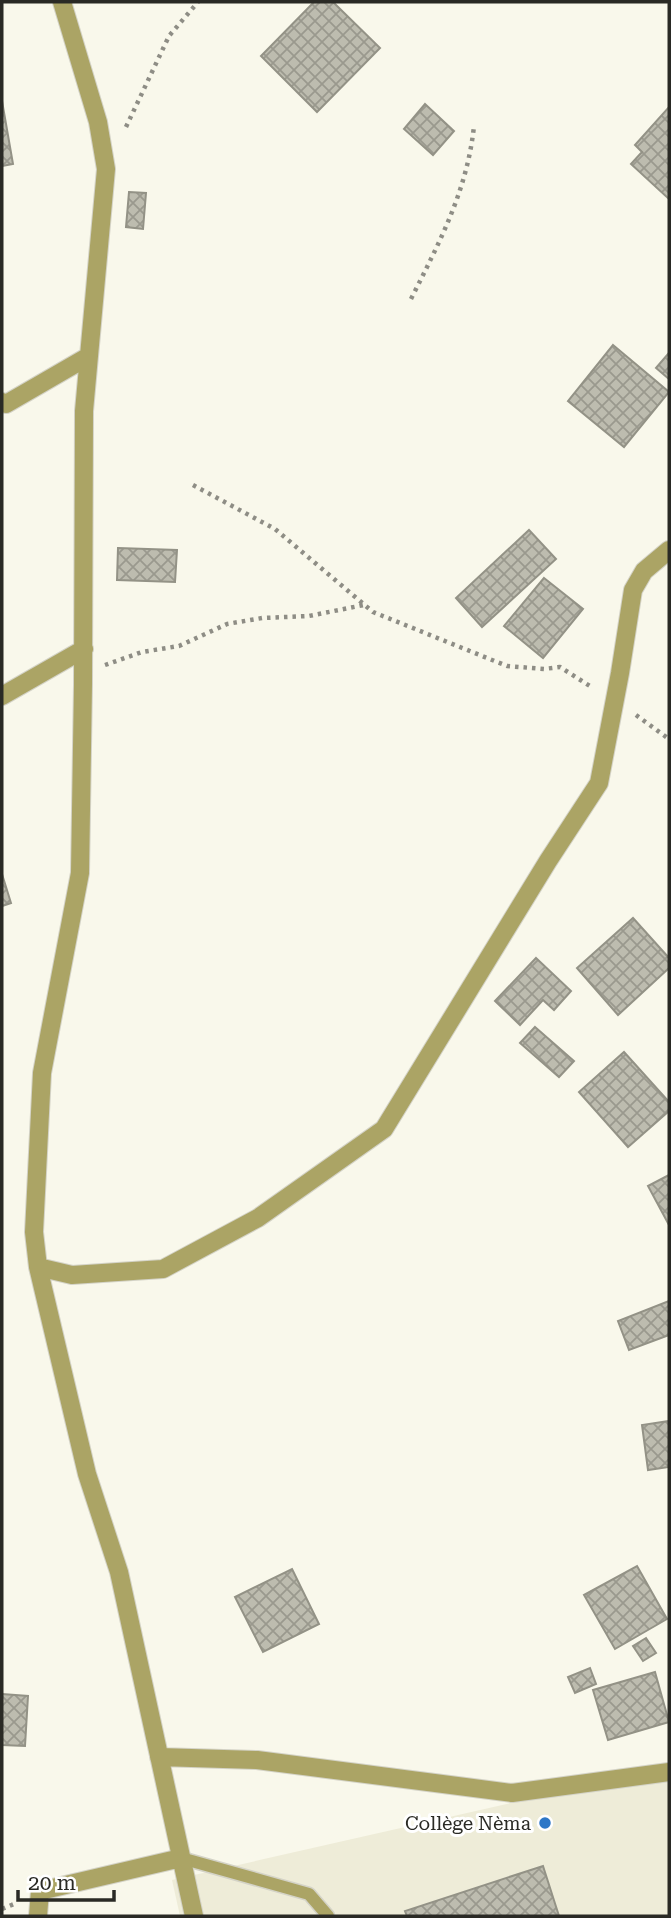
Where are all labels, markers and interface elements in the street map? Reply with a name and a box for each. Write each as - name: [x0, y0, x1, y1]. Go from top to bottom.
- place label: Collège Nèma: [405, 1812, 532, 1835]
- marker: Collège Nèma: [537, 1815, 553, 1831]
- scale bar: [18, 1858, 114, 1902]
- text: 20 m: [28, 1871, 76, 1895]

